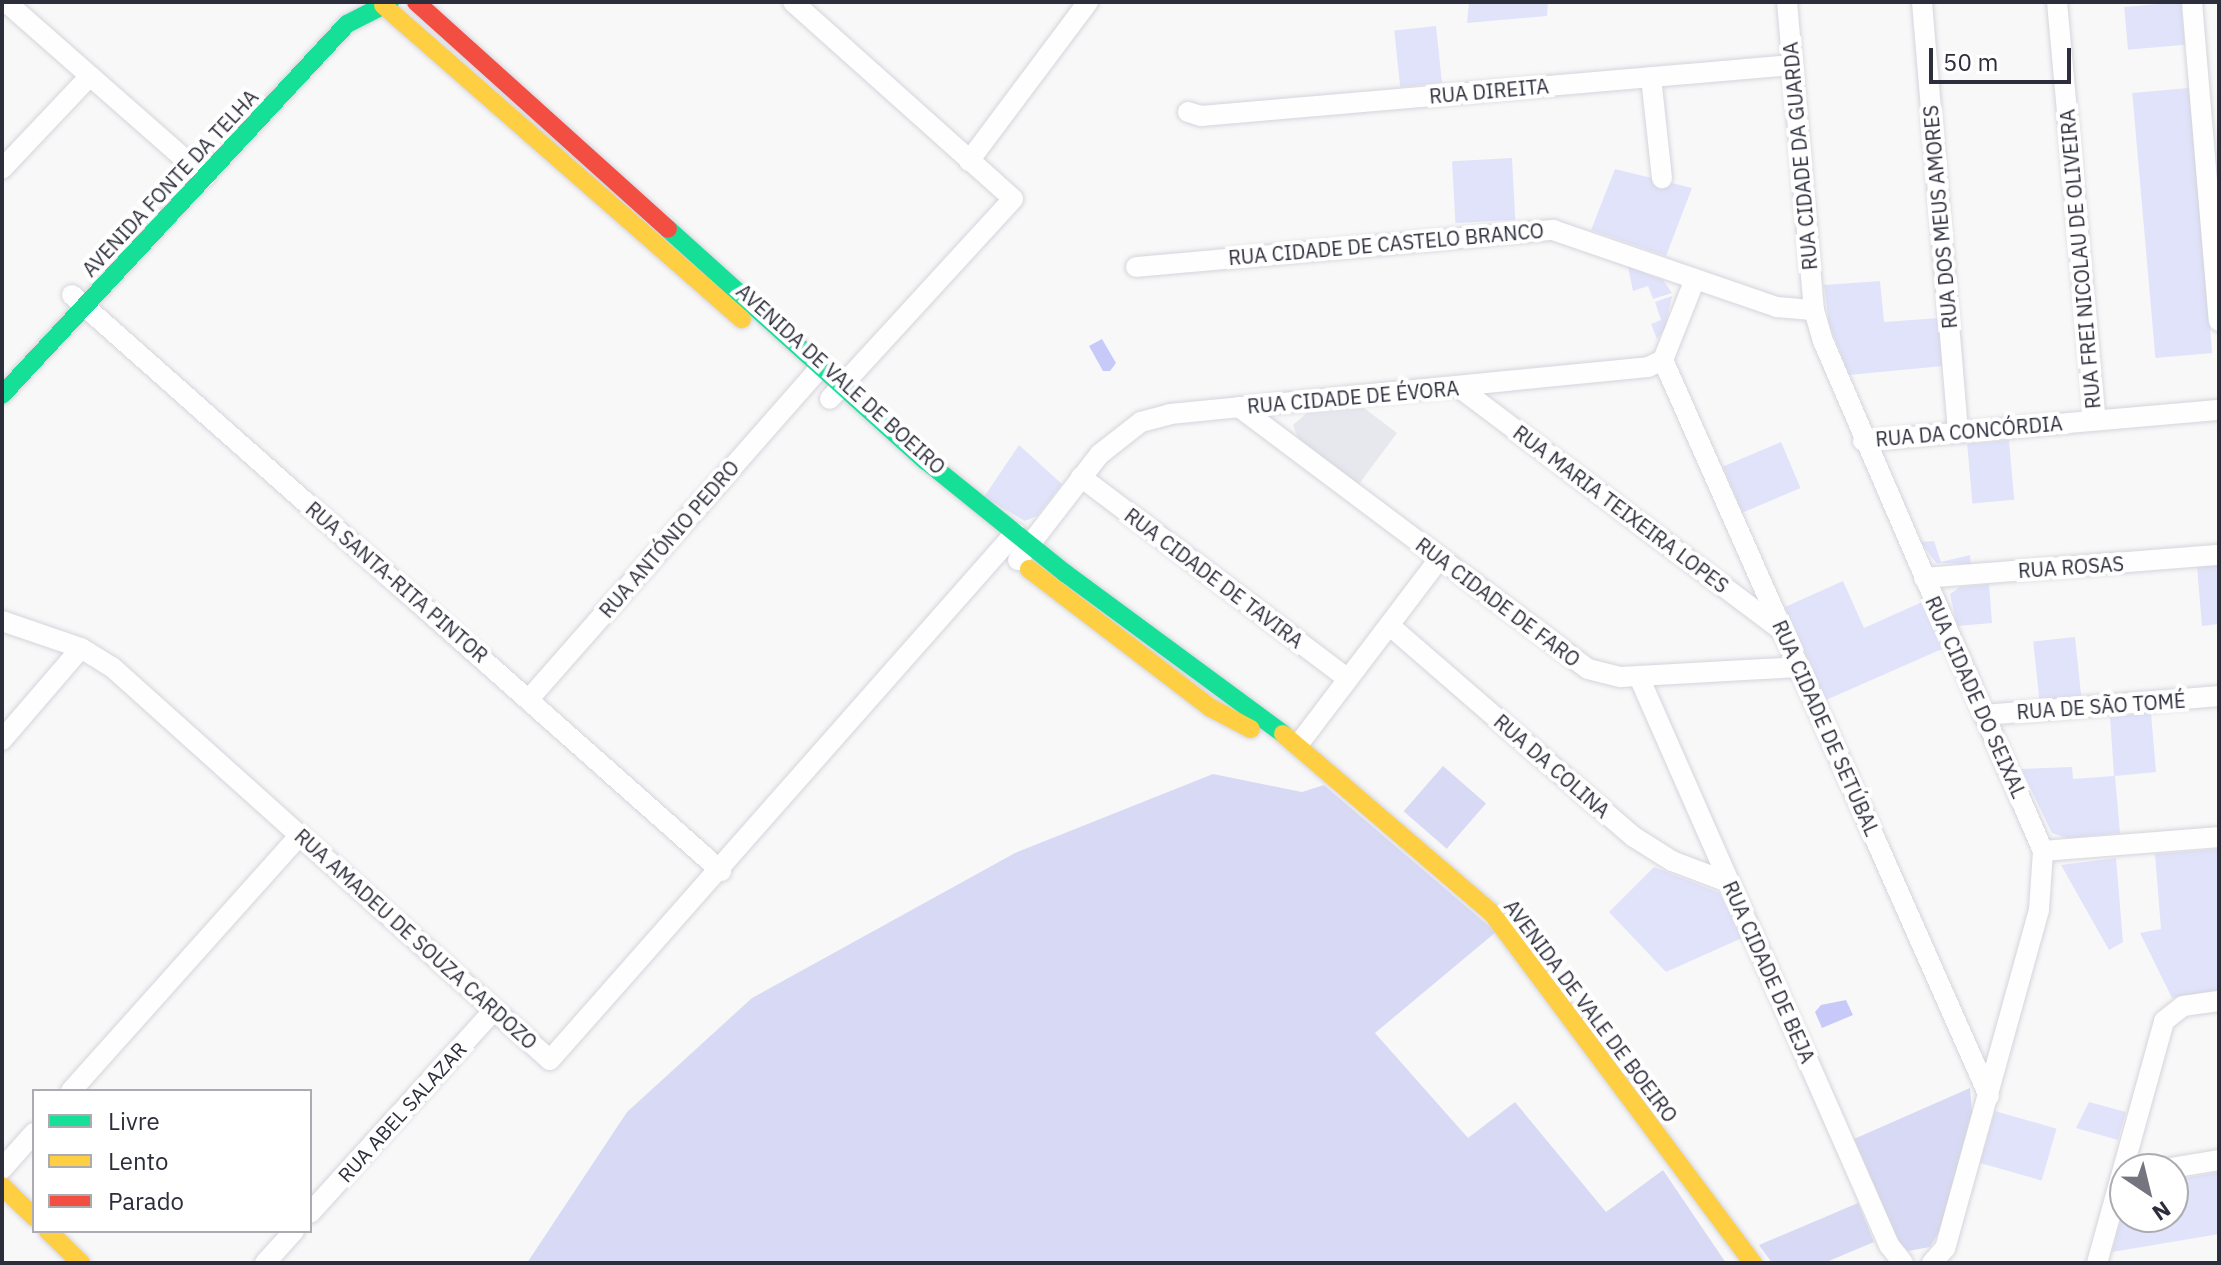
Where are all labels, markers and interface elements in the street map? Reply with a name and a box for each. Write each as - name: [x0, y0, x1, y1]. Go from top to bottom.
- scale bar: [1933, 32, 2075, 82]
- street label: RUA CIDADE DA GUARDA: [1778, 41, 1822, 271]
- text: 50 m: [1943, 46, 1998, 78]
- street label: RUA DIREITA: [1428, 74, 1550, 108]
- street label: AVENIDA FONTE DA TELHA: [77, 85, 263, 281]
- street label: RUA DOS MEUS AMORES: [1918, 104, 1962, 330]
- street label: RUA FREI NICOLAU DE OLIVEIRA: [2055, 108, 2105, 410]
- street label: RUA CIDADE DE CASTELO BRANCO: [1227, 218, 1545, 270]
- street label: AVENIDA DE VALE DE BOEIRO: [732, 279, 950, 479]
- street label: RUA CIDADE DE ÉVORA: [1246, 376, 1460, 418]
- street label: RUA DA CONCÓRDIA: [1874, 411, 2064, 451]
- street label: RUA MARIA TEIXEIRA LOPES: [1509, 420, 1733, 598]
- street label: RUA ANTÓNIO PEDRO: [594, 455, 744, 623]
- street label: RUA SANTA-RITA PINTOR: [301, 496, 493, 668]
- street label: RUA CIDADE DE TAVIRA: [1120, 503, 1308, 653]
- street label: RUA CIDADE DE FARO: [1411, 532, 1585, 672]
- street label: RUA ROSAS: [2017, 551, 2125, 583]
- street label: RUA CIDADE DO SEIXAL: [1921, 592, 2031, 802]
- street label: RUA CIDADE DE SETÚBAL: [1768, 617, 1884, 839]
- street label: RUA DE SÃO TOMÉ: [2016, 688, 2186, 724]
- street label: RUA DA COLINA: [1489, 709, 1615, 823]
- street label: RUA AMADEU DE SOUZA CARDOZO: [290, 824, 542, 1054]
- street label: RUA CIDADE DE BEJA: [1718, 877, 1820, 1067]
- street label: AVENIDA DE VALE DE BOEIRO: [1499, 895, 1683, 1127]
- street label: RUA ABEL SALAZAR: [333, 1037, 471, 1187]
- legend: [32, 1089, 312, 1233]
- text: Livre: [108, 1105, 160, 1137]
- text: Lento: [108, 1145, 168, 1177]
- north arrow: [2109, 1153, 2189, 1233]
- text: Parado: [108, 1185, 184, 1217]
- text: N: [2147, 1195, 2177, 1228]

